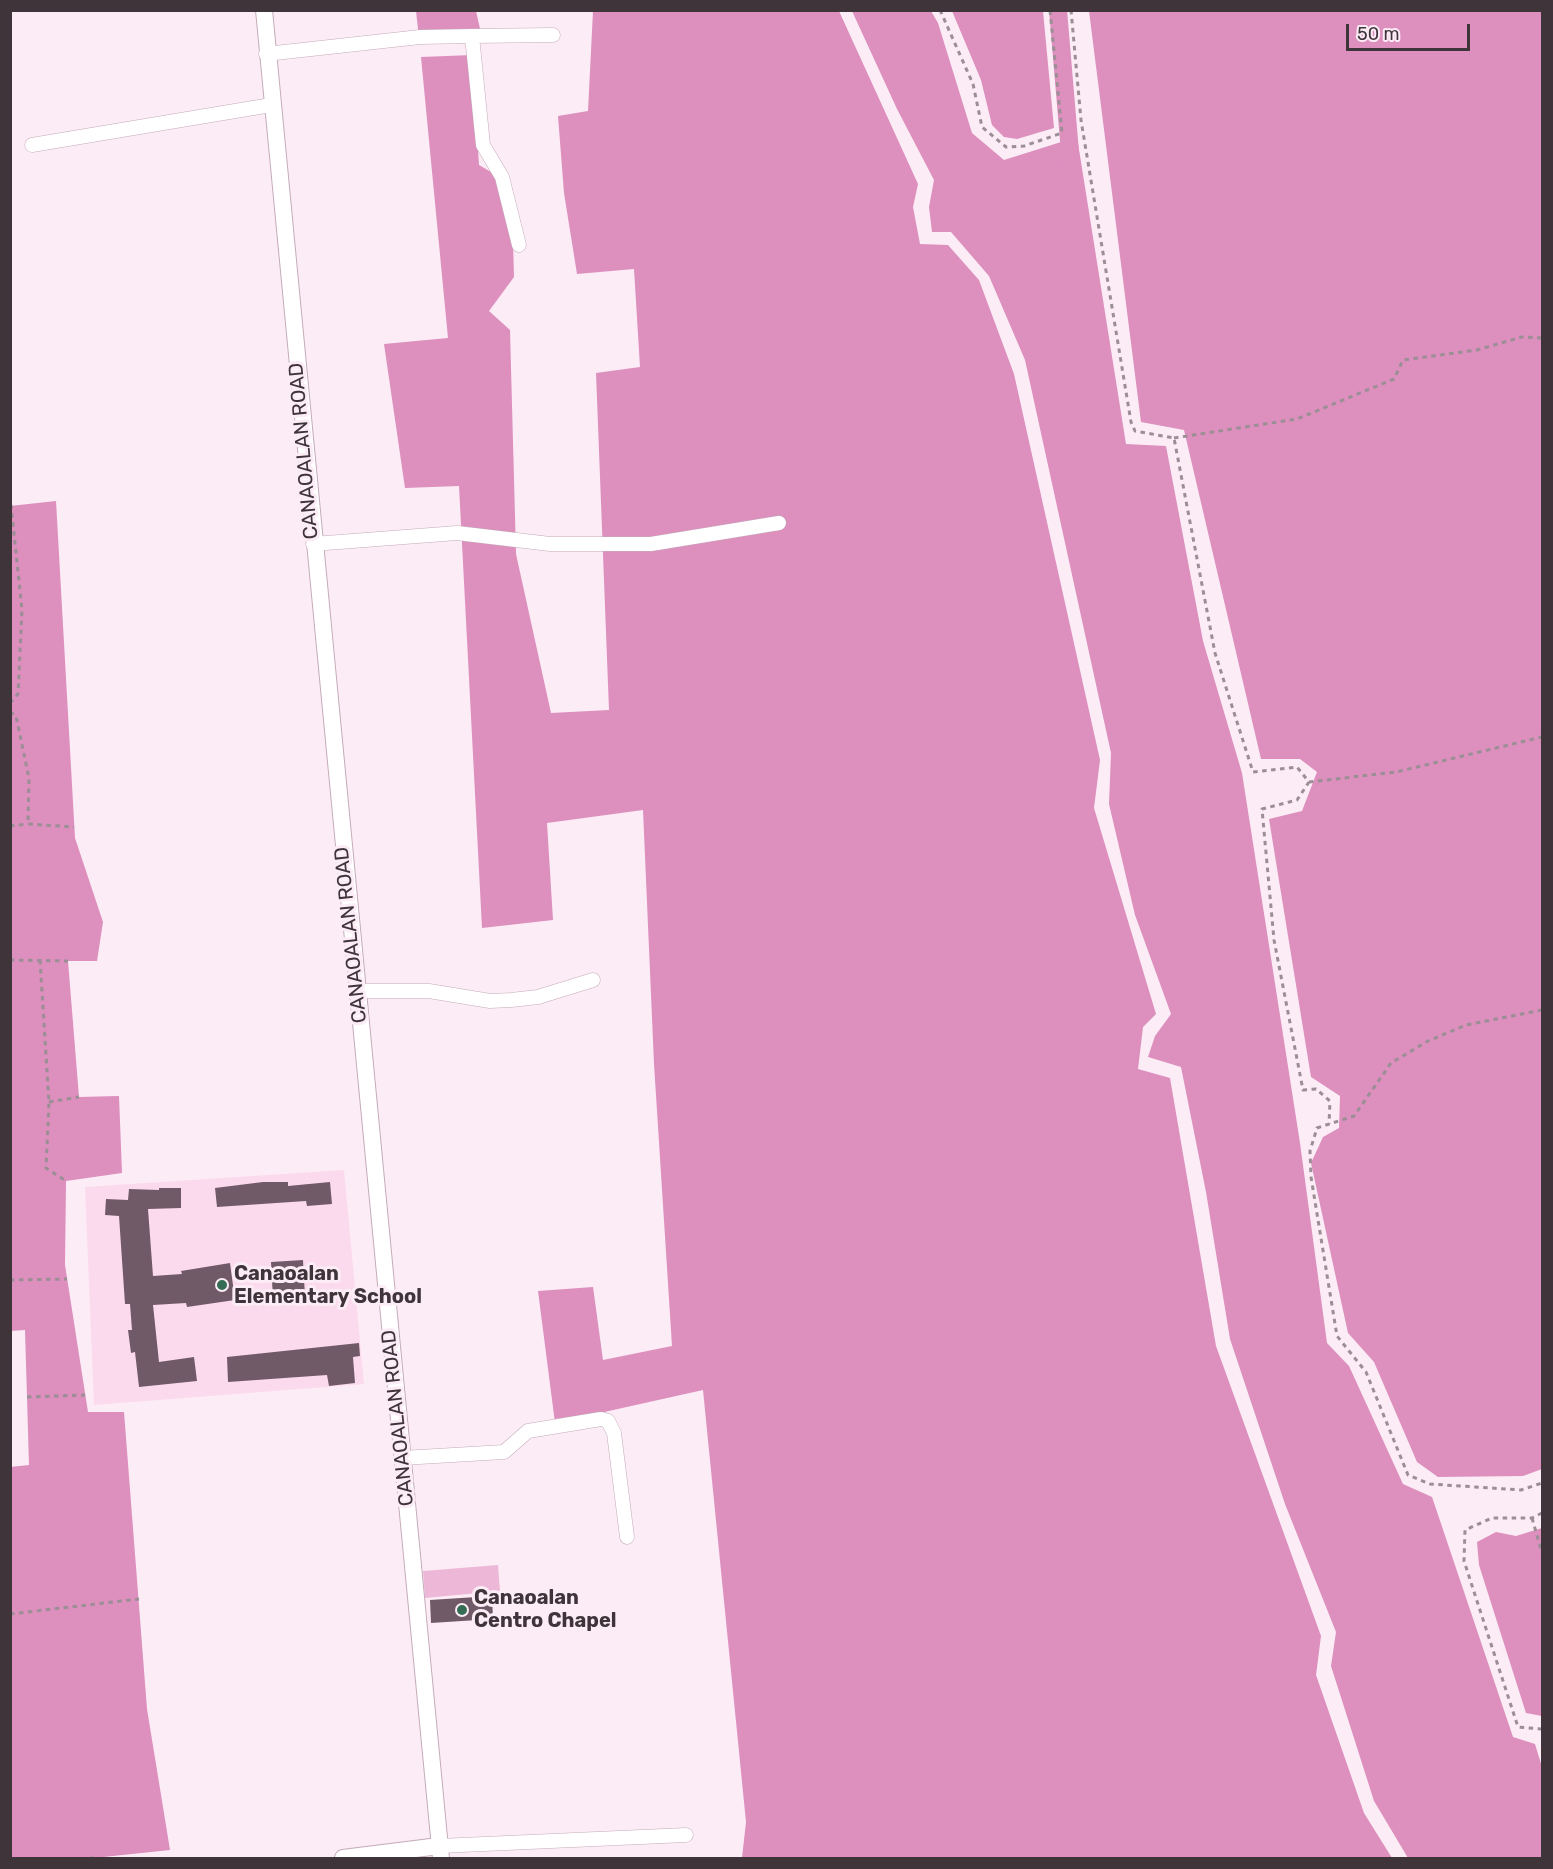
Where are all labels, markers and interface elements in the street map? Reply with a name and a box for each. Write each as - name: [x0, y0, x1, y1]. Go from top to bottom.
- scale bar: [1349, 12, 1474, 50]
- text: 50 m: [1357, 23, 1400, 45]
- street label: CANAOALAN ROAD: [284, 362, 324, 540]
- street label: CANAOALAN ROAD: [330, 846, 372, 1024]
- place label: Canaoalan Elementary School: [234, 1262, 422, 1309]
- marker: Canaoalan Elementary School: [215, 1278, 229, 1292]
- street label: CANAOALAN ROAD: [377, 1329, 419, 1507]
- place label: Canaoalan Centro Chapel: [474, 1586, 617, 1633]
- marker: Canaoalan Centro Chapel: [455, 1603, 469, 1617]

